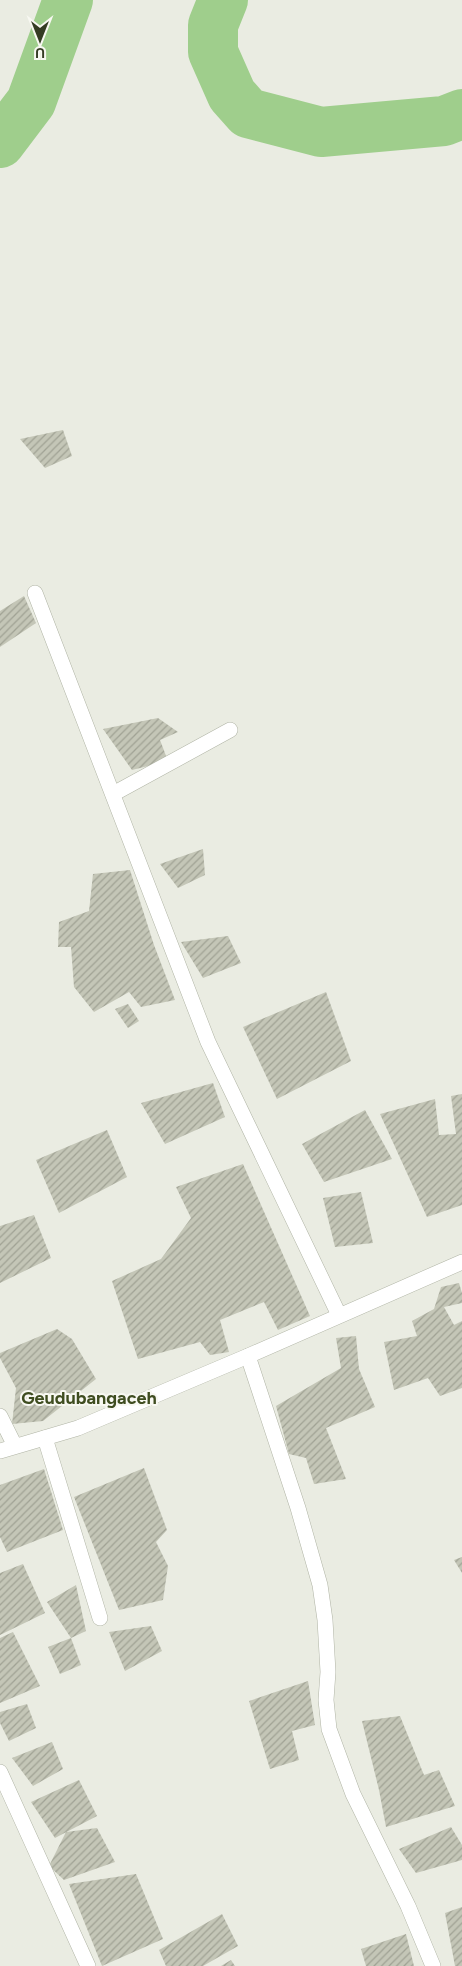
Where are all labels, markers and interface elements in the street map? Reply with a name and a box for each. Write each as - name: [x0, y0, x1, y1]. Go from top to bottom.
- north arrow: [15, 15, 65, 65]
- text: U: [35, 44, 45, 61]
- district label: Geudubangaceh: [21, 1387, 157, 1409]

